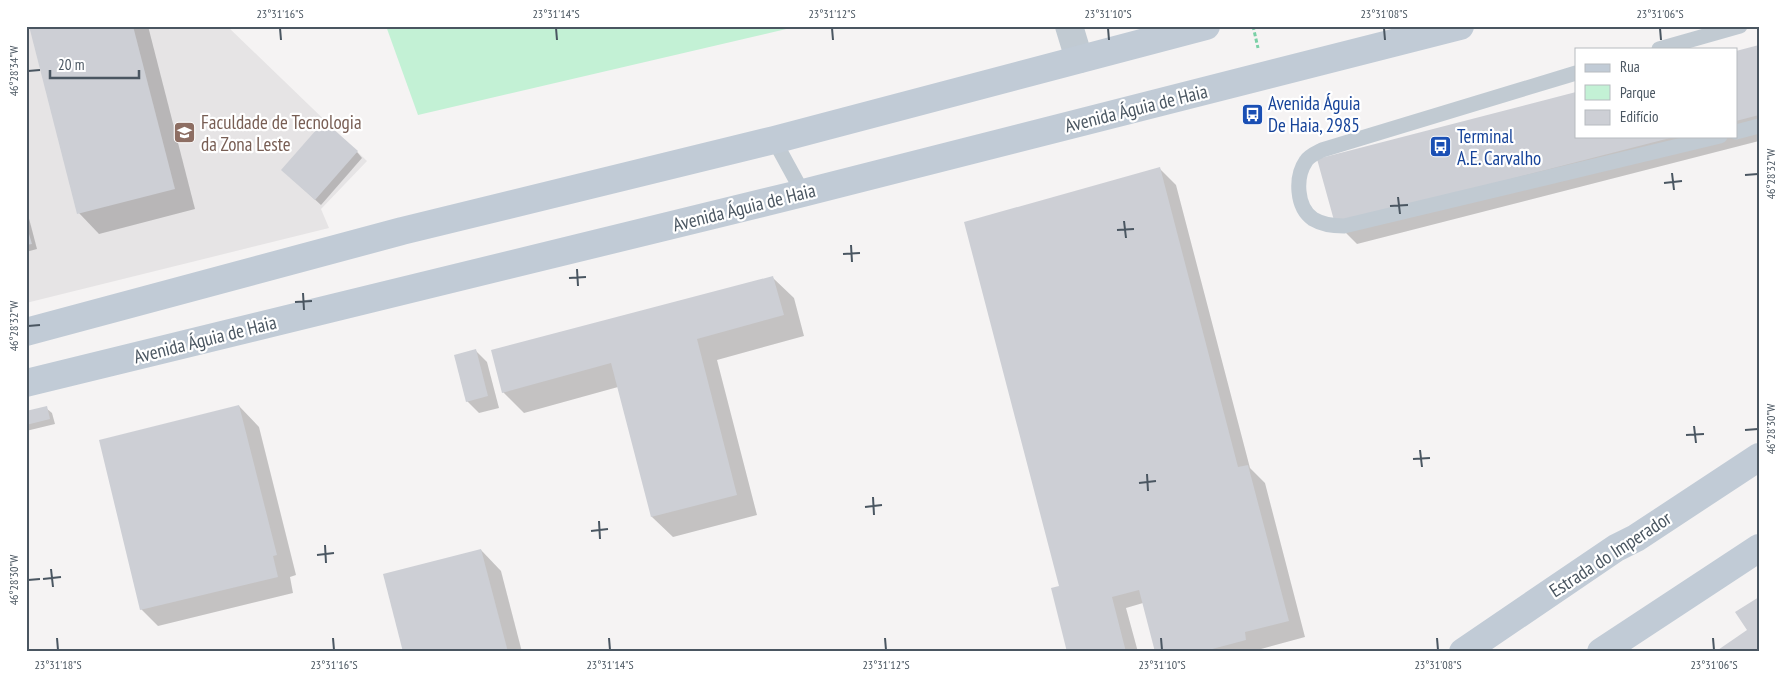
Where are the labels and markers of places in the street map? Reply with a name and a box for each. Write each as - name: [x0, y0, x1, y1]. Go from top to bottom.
- place label: Avenida Águia De Haia, 2985: [1268, 91, 1360, 137]
- bus stop icon: Avenida Águia De Haia, 2985: [1240, 102, 1264, 126]
- place label: Faculdade de Tecnologia da Zona Leste: [201, 110, 362, 156]
- school or university icon: Faculdade de Tecnologia da Zona Leste: [173, 121, 197, 145]
- place label: Terminal A.E. Carvalho: [1457, 124, 1541, 170]
- bus stop icon: Terminal A.E. Carvalho: [1429, 135, 1453, 159]

